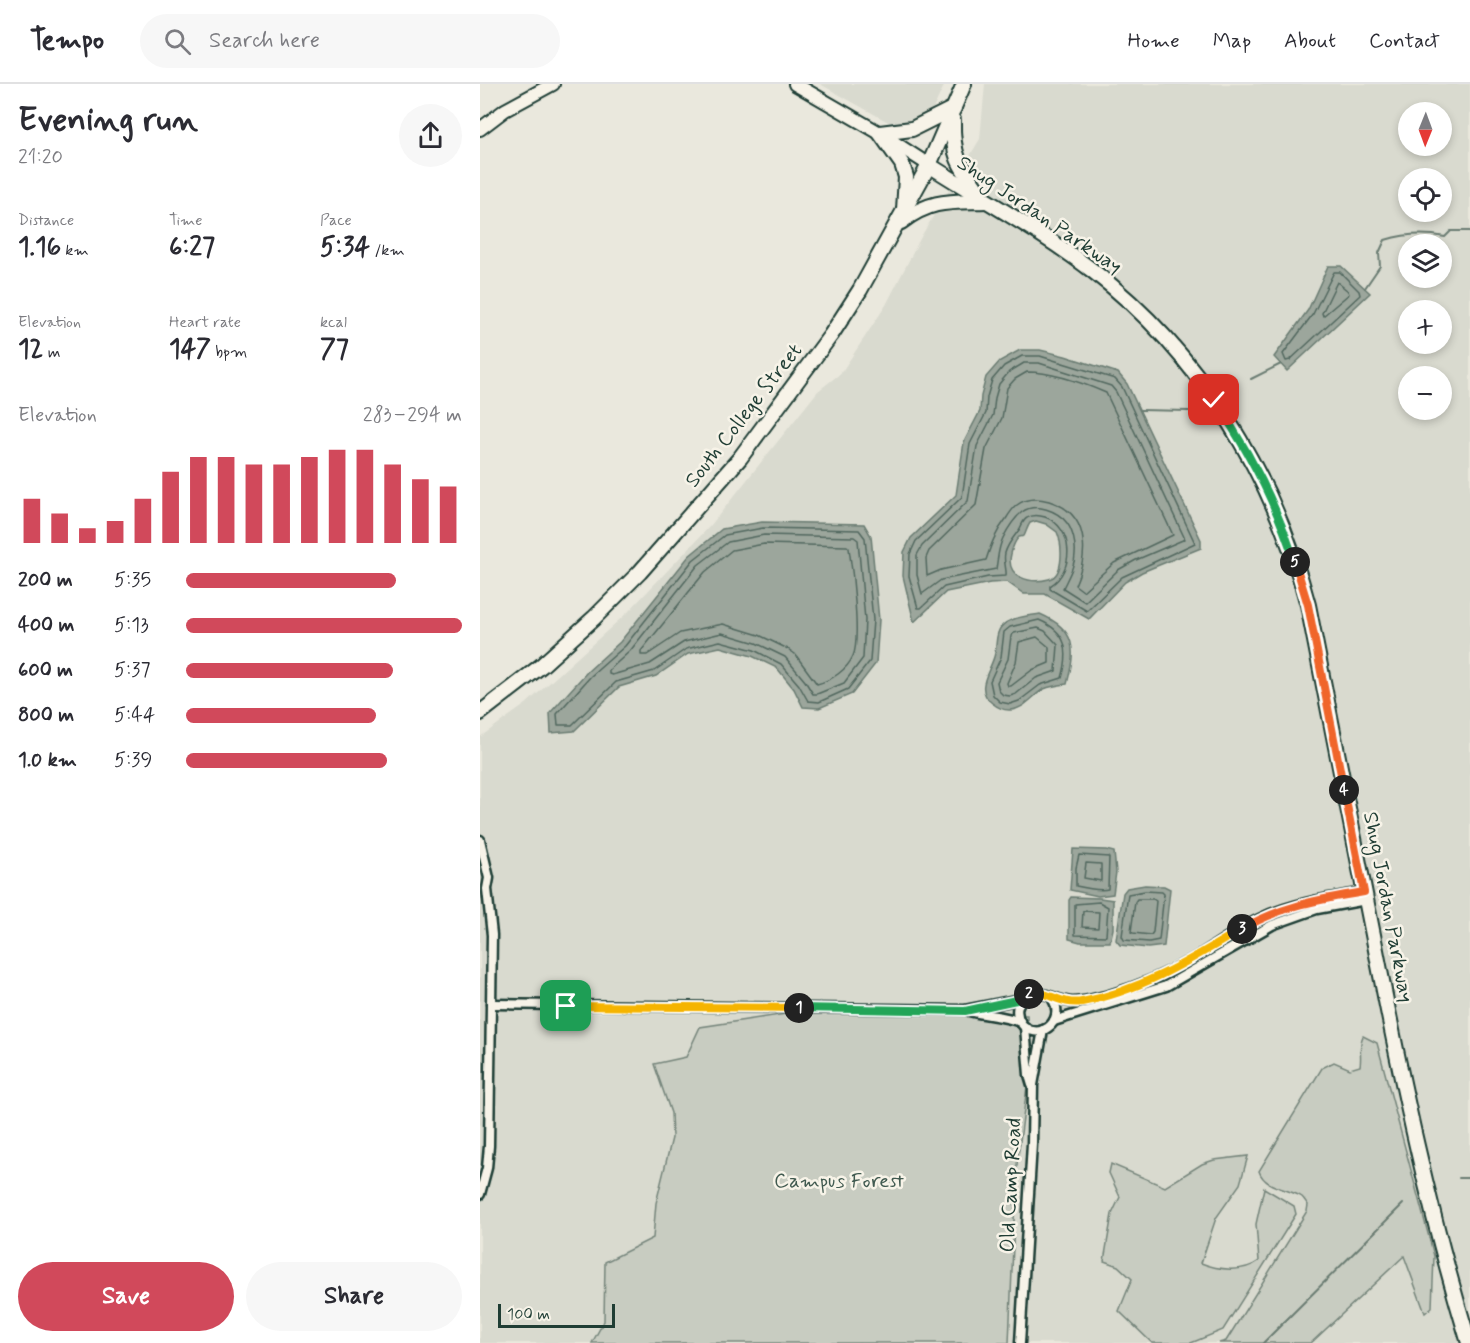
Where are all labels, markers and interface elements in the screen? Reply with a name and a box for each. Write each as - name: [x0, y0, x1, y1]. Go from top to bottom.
- search box: [140, 14, 560, 68]
- text: Tempo: [30, 23, 104, 60]
- icon: search: [161, 25, 194, 58]
- text: Search here: [209, 27, 320, 55]
- text: Home: [1128, 27, 1180, 55]
- text: Map: [1213, 27, 1251, 55]
- text: About: [1284, 27, 1336, 55]
- text: Contact: [1369, 27, 1440, 55]
- text: Evening run: [18, 99, 198, 143]
- north arrow: [1398, 102, 1452, 156]
- map controls: [1398, 102, 1452, 420]
- button: share: [399, 104, 462, 167]
- text: 21:20: [18, 144, 63, 171]
- street label: Shug Jordan Parkway: [951, 149, 1127, 281]
- button: locate: [1398, 168, 1452, 222]
- text: Distance: [18, 210, 74, 231]
- text: Time: [169, 210, 203, 231]
- text: Pace: [320, 210, 352, 231]
- text: 1.16: [18, 231, 61, 265]
- text: 6:27: [169, 231, 215, 265]
- text: 5:34: [320, 231, 370, 265]
- button: layers: [1398, 234, 1452, 288]
- text: km: [61, 240, 89, 261]
- text: /km: [370, 240, 405, 261]
- button: +: [1398, 300, 1452, 354]
- text: Elevation: [18, 312, 81, 333]
- text: Heart rate: [169, 312, 241, 333]
- text: kcal: [320, 312, 347, 333]
- text: 12: [18, 333, 43, 367]
- text: 147: [169, 333, 211, 367]
- text: 77: [320, 333, 349, 367]
- street label: South College Street: [679, 338, 809, 493]
- text: m: [43, 342, 60, 363]
- text: bpm: [211, 342, 247, 363]
- button: −: [1398, 366, 1452, 420]
- pin: [1188, 374, 1239, 425]
- icon: check: [1197, 383, 1230, 416]
- text: Elevation: [18, 402, 97, 429]
- text: 283–294 m: [363, 402, 462, 429]
- pin: 5: [1280, 547, 1310, 577]
- text: 5: [1290, 551, 1300, 572]
- text: 200 m: [18, 567, 73, 594]
- text: 5:35: [114, 567, 151, 594]
- text: 400 m: [18, 612, 74, 639]
- text: 5:13: [114, 612, 149, 639]
- text: 600 m: [18, 657, 73, 684]
- text: 5:37: [114, 657, 150, 684]
- text: 800 m: [18, 702, 74, 729]
- text: 5:44: [114, 702, 155, 729]
- text: 1.0 km: [18, 747, 77, 774]
- text: 5:39: [114, 747, 152, 774]
- pin: 4: [1329, 775, 1359, 805]
- text: 4: [1339, 779, 1349, 800]
- street label: Shug Jordan Parkway: [1355, 810, 1420, 1005]
- pin: 3: [1227, 914, 1257, 944]
- text: 3: [1238, 918, 1246, 939]
- pin: 2: [1014, 979, 1044, 1009]
- pin: [540, 980, 591, 1031]
- text: 2: [1025, 983, 1033, 1004]
- icon: arrive: [549, 989, 582, 1022]
- pin: 1: [784, 993, 814, 1023]
- text: 1: [795, 997, 803, 1018]
- street label: Old Camp Road: [993, 1117, 1029, 1253]
- park label: Campus Forest: [774, 1167, 904, 1195]
- button: Save: [18, 1262, 234, 1331]
- button: Share: [246, 1262, 462, 1331]
- scale bar: [498, 1301, 615, 1328]
- text: 100 m: [507, 1304, 550, 1325]

